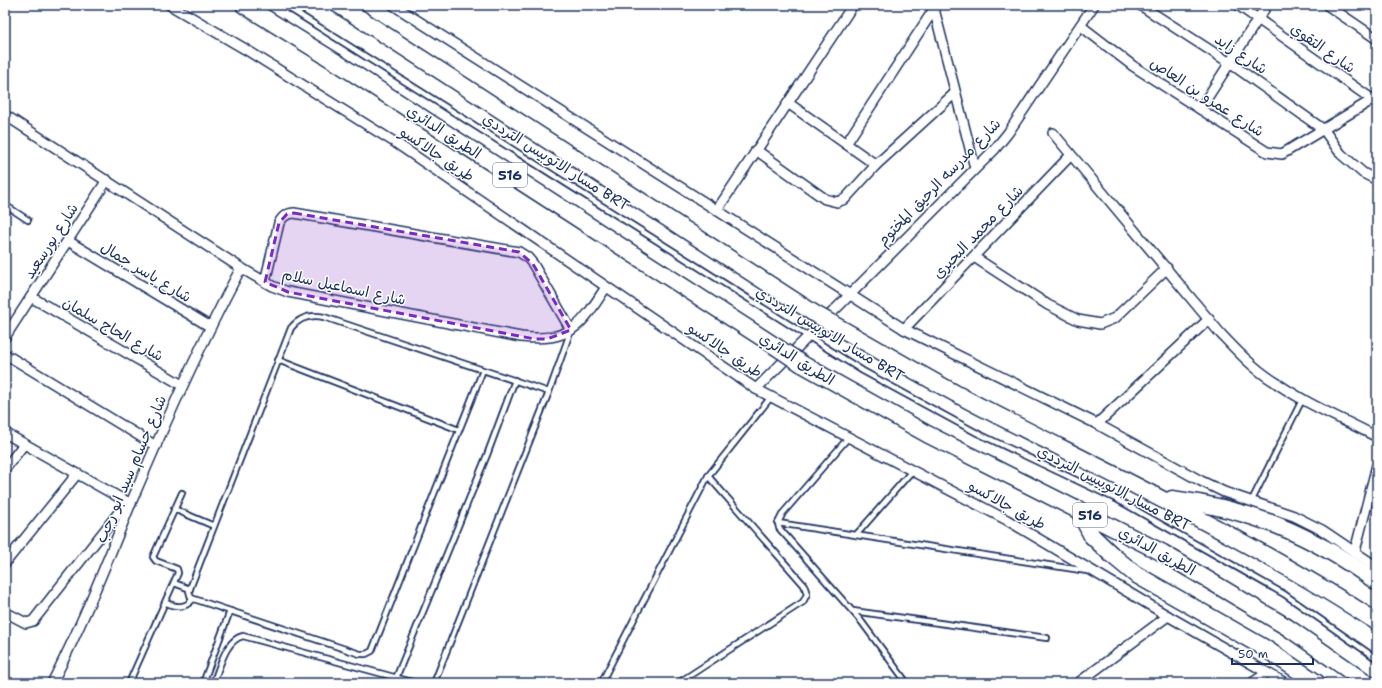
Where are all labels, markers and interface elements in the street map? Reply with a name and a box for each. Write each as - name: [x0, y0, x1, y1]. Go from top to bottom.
- street label: شارع التقوي: [1286, 18, 1359, 78]
- street label: شارع زايد: [1211, 29, 1271, 79]
- street label: شارع عمرو بن العاص: [1146, 53, 1268, 141]
- street label: الطريق الدائري: [402, 101, 485, 164]
- street label: مسار الاتوبيس الترددي BRT: [478, 109, 633, 216]
- street label: شارع مدرسه الرحيق المختوم: [873, 114, 1007, 251]
- street label: طريق جالاكسو: [395, 121, 478, 186]
- road number: 516: [493, 163, 527, 187]
- street label: شارع محمد البحيرى: [928, 181, 1028, 283]
- street label: شارع بورسعيد: [19, 199, 83, 283]
- street label: شارع ياسر جمال: [97, 237, 195, 307]
- street label: شارع اسماعيل سلام: [280, 264, 408, 311]
- street label: مسار الاتوبيس الترددي BRT: [752, 282, 908, 387]
- street label: شارع الحاج سلمان: [59, 292, 167, 366]
- street label: طريق جالاكسو: [683, 317, 766, 382]
- street label: الطريق الدائري: [755, 328, 838, 391]
- street label: شارع حسام سيد ابو رجب: [91, 392, 172, 546]
- street label: مسار الاتوبيس الترددي BRT: [1033, 441, 1194, 536]
- street label: طريق جالاكسو: [964, 475, 1049, 535]
- road number: 516: [1073, 503, 1107, 527]
- street label: الطريق الدائري: [1115, 522, 1199, 581]
- scale bar: [1232, 640, 1313, 666]
- text: 50 m: [1238, 646, 1268, 662]

